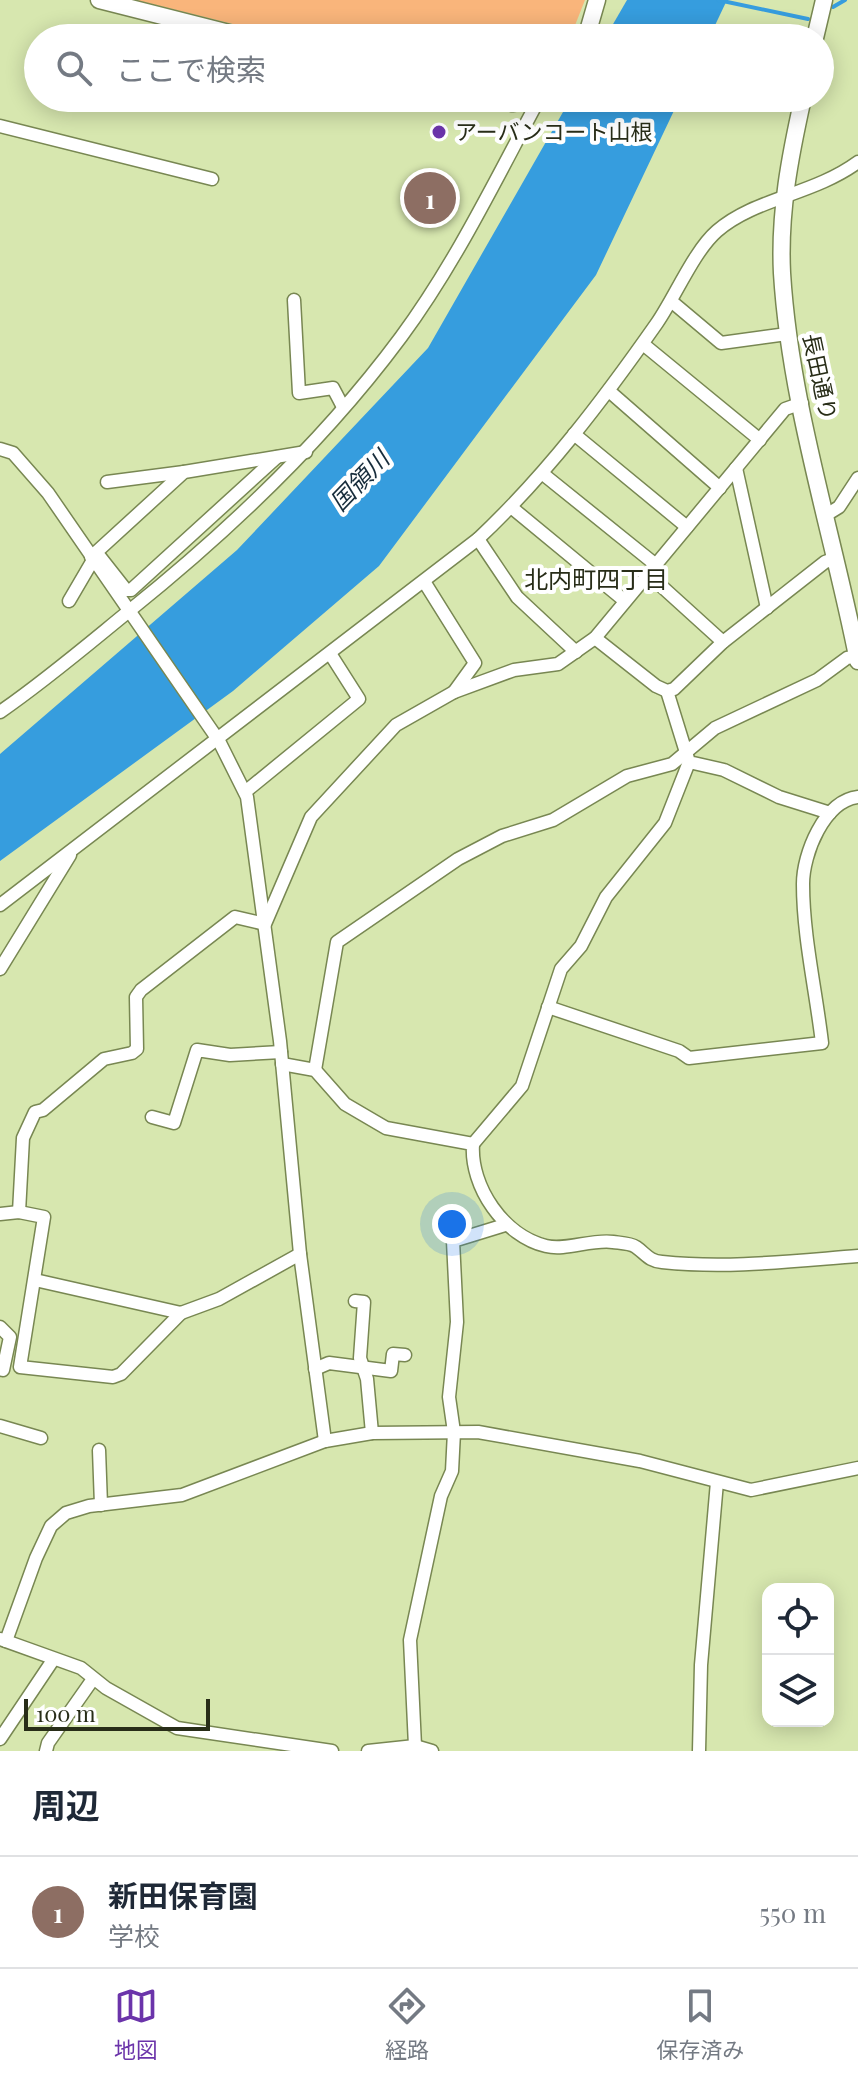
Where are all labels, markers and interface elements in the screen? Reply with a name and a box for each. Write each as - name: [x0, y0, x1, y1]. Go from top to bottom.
- search box: [24, 24, 834, 112]
- icon: search: [52, 46, 96, 90]
- text: ここで検索: [116, 49, 266, 89]
- place label: アーバンコート山根: [455, 116, 653, 146]
- marker: アーバンコート山根: [430, 123, 448, 141]
- pin: 1: [404, 168, 456, 228]
- street label: 長田通り: [797, 331, 845, 423]
- water label: 国領川: [322, 440, 397, 517]
- district label: 北内町四丁目: [524, 562, 668, 594]
- your location: [432, 1204, 472, 1244]
- map controls: [762, 1583, 834, 1727]
- button: locate: [762, 1583, 834, 1655]
- button: layers: [762, 1655, 834, 1727]
- scale bar: [24, 1695, 210, 1731]
- text: 100 m: [36, 1698, 96, 1728]
- text: 周辺: [32, 1781, 100, 1827]
- text: 新田保育園: [108, 1875, 258, 1915]
- text: 1: [53, 1895, 63, 1930]
- text: 550 m: [759, 1895, 826, 1930]
- text: 学校: [108, 1918, 160, 1953]
- tab: 地図: [114, 1984, 158, 2064]
- tab: 経路: [385, 1984, 429, 2064]
- tab: 保存済み: [656, 1984, 744, 2064]

